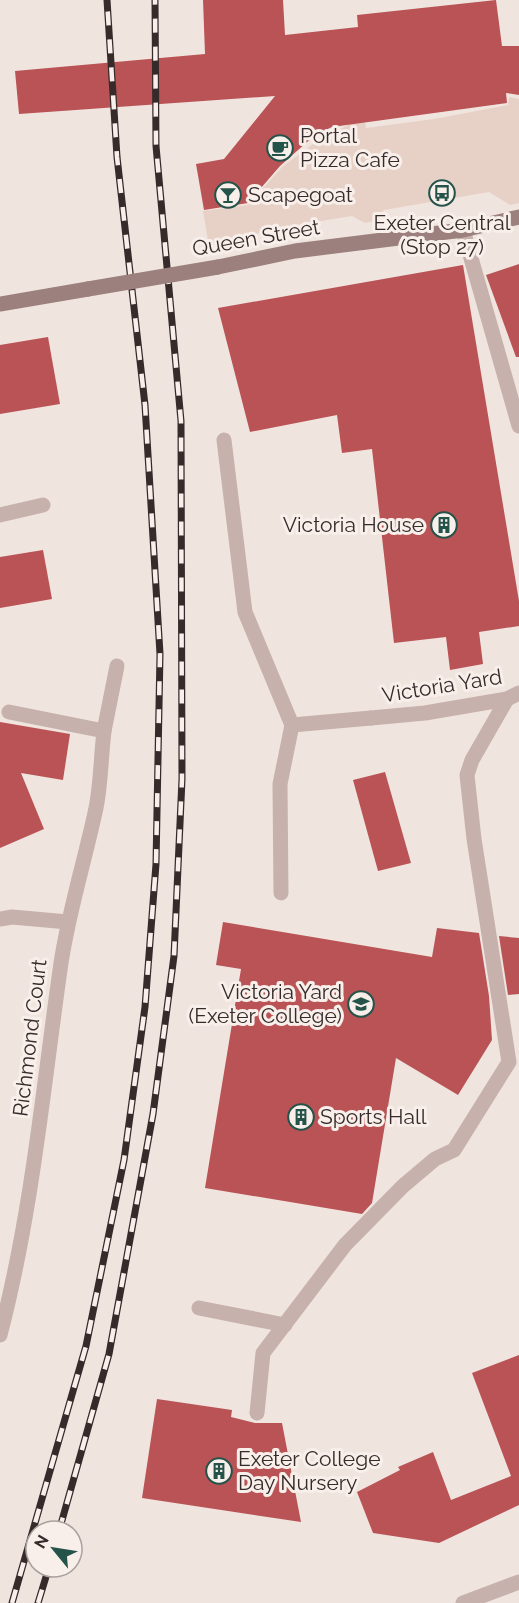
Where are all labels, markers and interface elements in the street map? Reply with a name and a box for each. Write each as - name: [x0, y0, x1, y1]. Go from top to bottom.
- place label: Portal Pizza Cafe: [300, 123, 400, 172]
- cafe icon: Portal Pizza Cafe: [265, 133, 295, 163]
- bus stop icon: Exeter Central (Stop 27): [427, 178, 457, 208]
- bar icon: Scapegoat: [213, 180, 243, 210]
- place label: Scapegoat: [248, 182, 353, 207]
- place label: Exeter Central (Stop 27): [374, 210, 511, 259]
- street label: Queen Street: [190, 214, 321, 261]
- building icon: Victoria House: [429, 510, 459, 540]
- place label: Victoria House: [283, 512, 424, 537]
- street label: Victoria Yard: [380, 664, 504, 707]
- street label: Richmond Court: [7, 958, 52, 1118]
- place label: Victoria Yard (Exeter College): [189, 979, 342, 1028]
- school or university icon: Victoria Yard (Exeter College): [346, 989, 376, 1019]
- building icon: Sports Hall: [286, 1102, 316, 1132]
- place label: Sports Hall: [320, 1104, 427, 1129]
- place label: Exeter College Day Nursery: [238, 1446, 380, 1495]
- building icon: Exeter College Day Nursery: [204, 1456, 234, 1486]
- north arrow: [24, 1519, 84, 1579]
- text: N: [30, 1532, 53, 1552]

